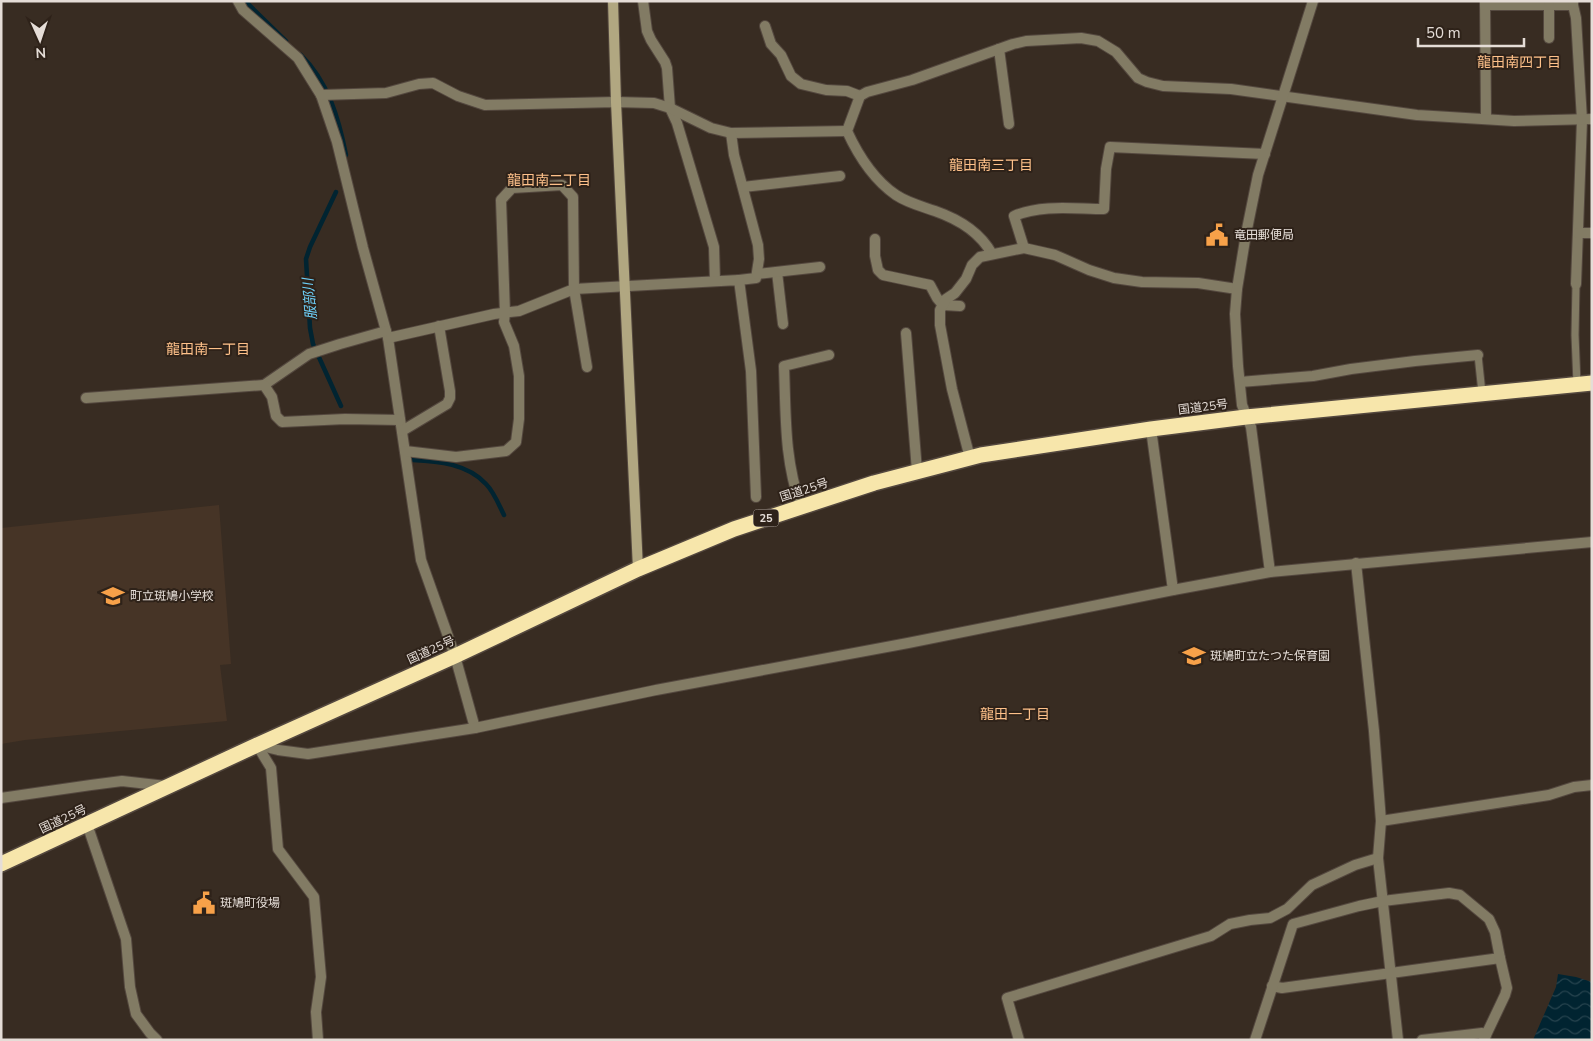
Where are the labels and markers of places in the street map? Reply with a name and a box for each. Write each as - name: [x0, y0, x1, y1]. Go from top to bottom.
- public building icon: 竜田郵便局: [1204, 222, 1230, 248]
- place label: 竜田郵便局: [1234, 227, 1294, 243]
- school or university icon: 町立斑鳩小学校: [100, 583, 126, 609]
- place label: 町立斑鳩小学校: [130, 588, 214, 604]
- school or university icon: 斑鳩町立たつた保育園: [1181, 643, 1207, 669]
- place label: 斑鳩町立たつた保育園: [1210, 648, 1330, 664]
- public building icon: 斑鳩町役場: [191, 890, 217, 916]
- place label: 斑鳩町役場: [220, 895, 280, 911]

